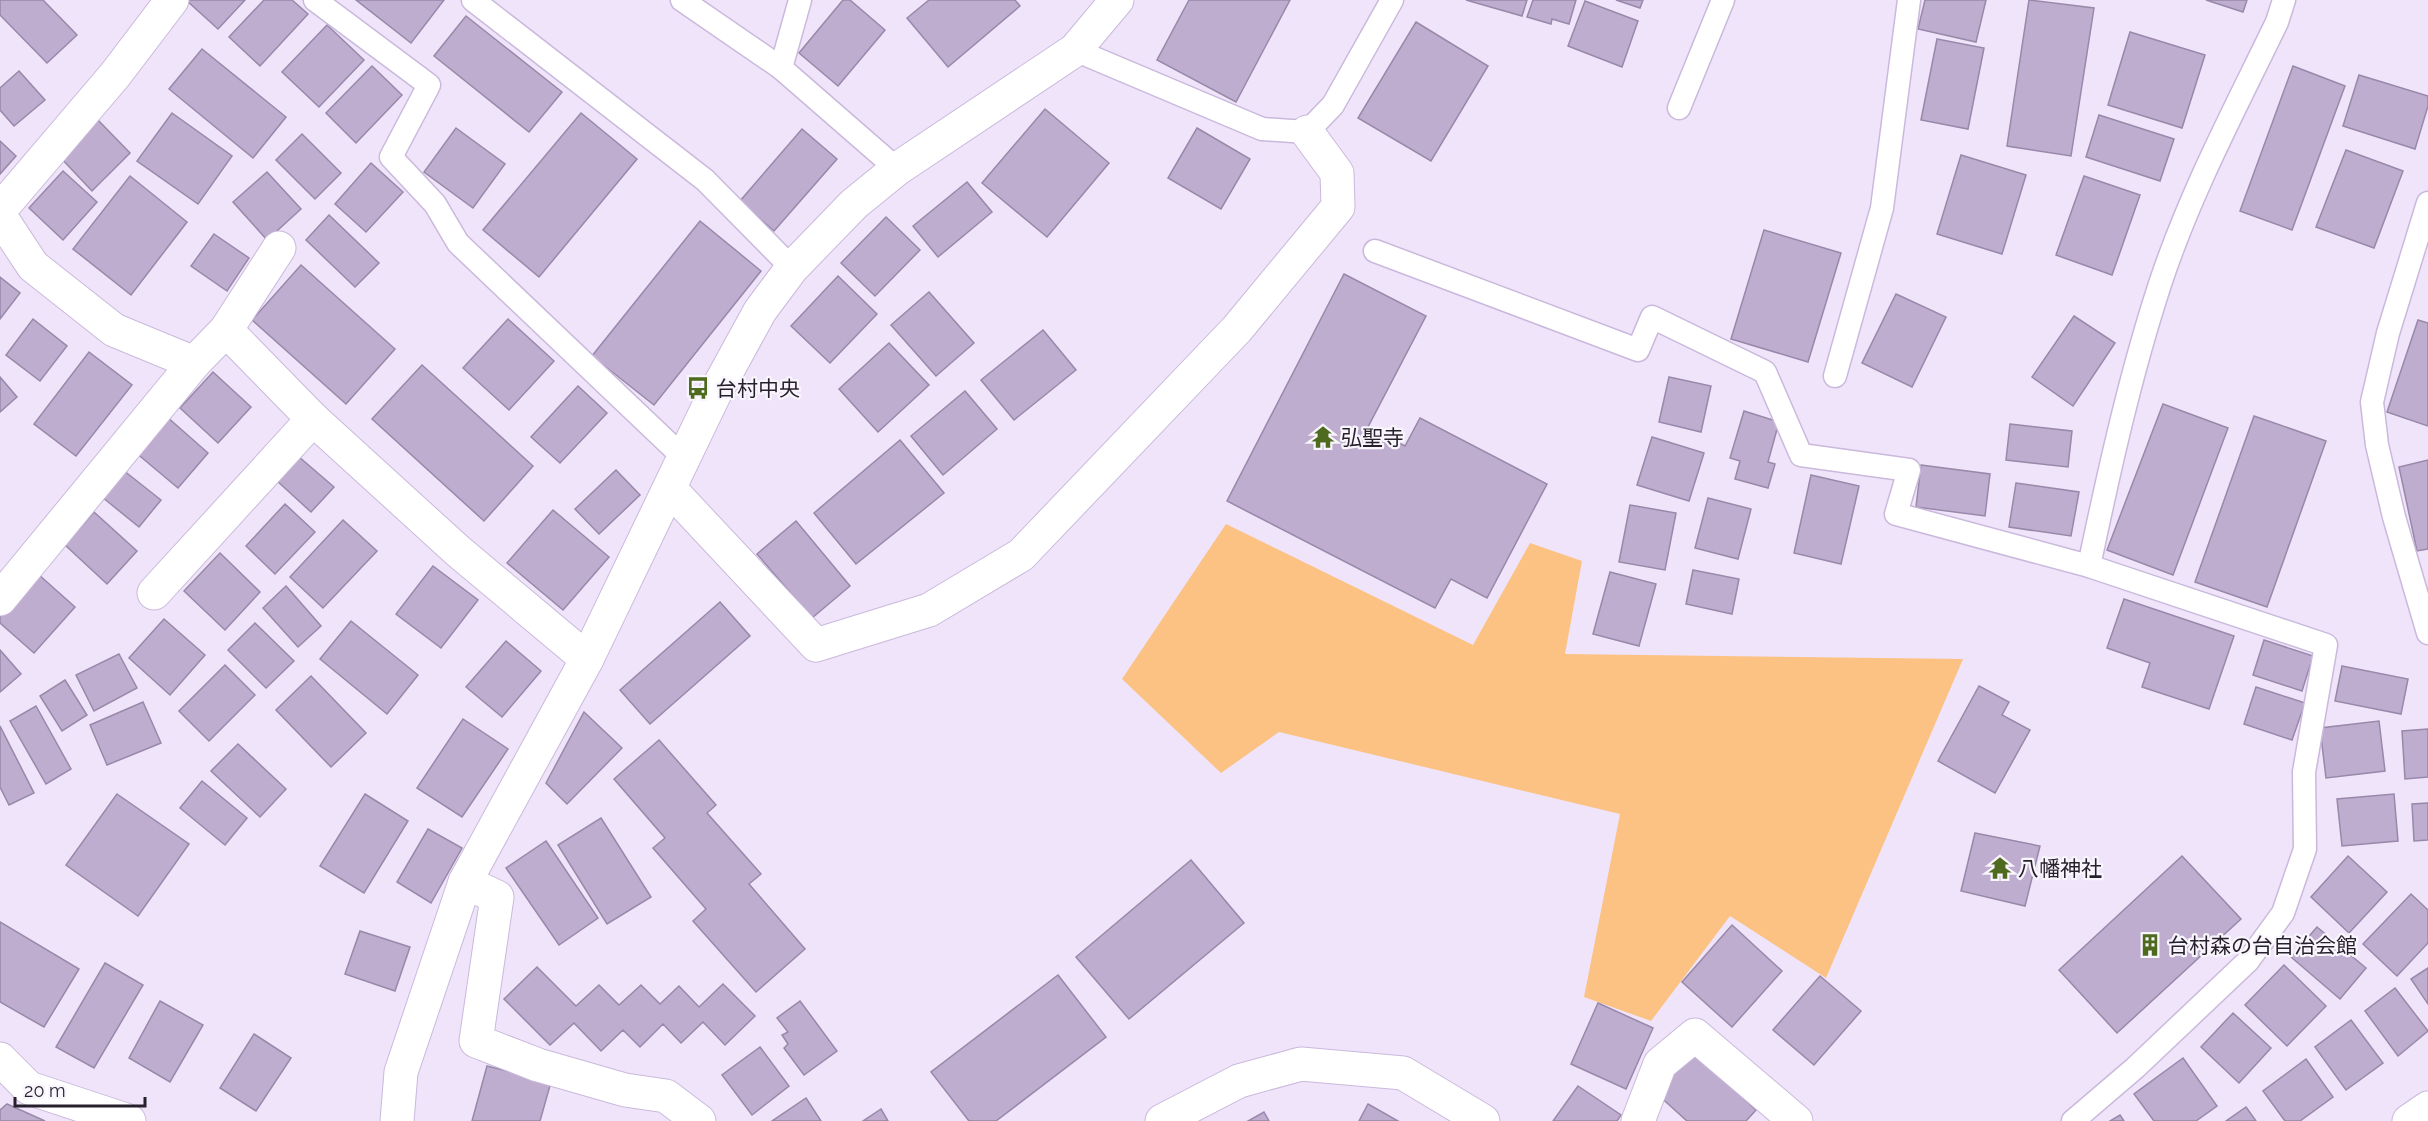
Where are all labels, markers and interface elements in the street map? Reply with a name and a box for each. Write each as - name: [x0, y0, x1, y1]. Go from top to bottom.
- bus stop icon: 台村中央: [685, 375, 711, 401]
- place label: 台村中央: [716, 376, 800, 401]
- temple icon: 弘聖寺: [1310, 424, 1336, 450]
- place label: 弘聖寺: [1341, 425, 1404, 450]
- temple icon: 八幡神社: [1987, 855, 2013, 881]
- place label: 八幡神社: [2018, 856, 2102, 881]
- building icon: 台村森の台自治会館: [2137, 932, 2163, 958]
- place label: 台村森の台自治会館: [2168, 933, 2357, 958]
- scale bar: [15, 1070, 146, 1108]
- text: 20 m: [24, 1080, 66, 1101]

